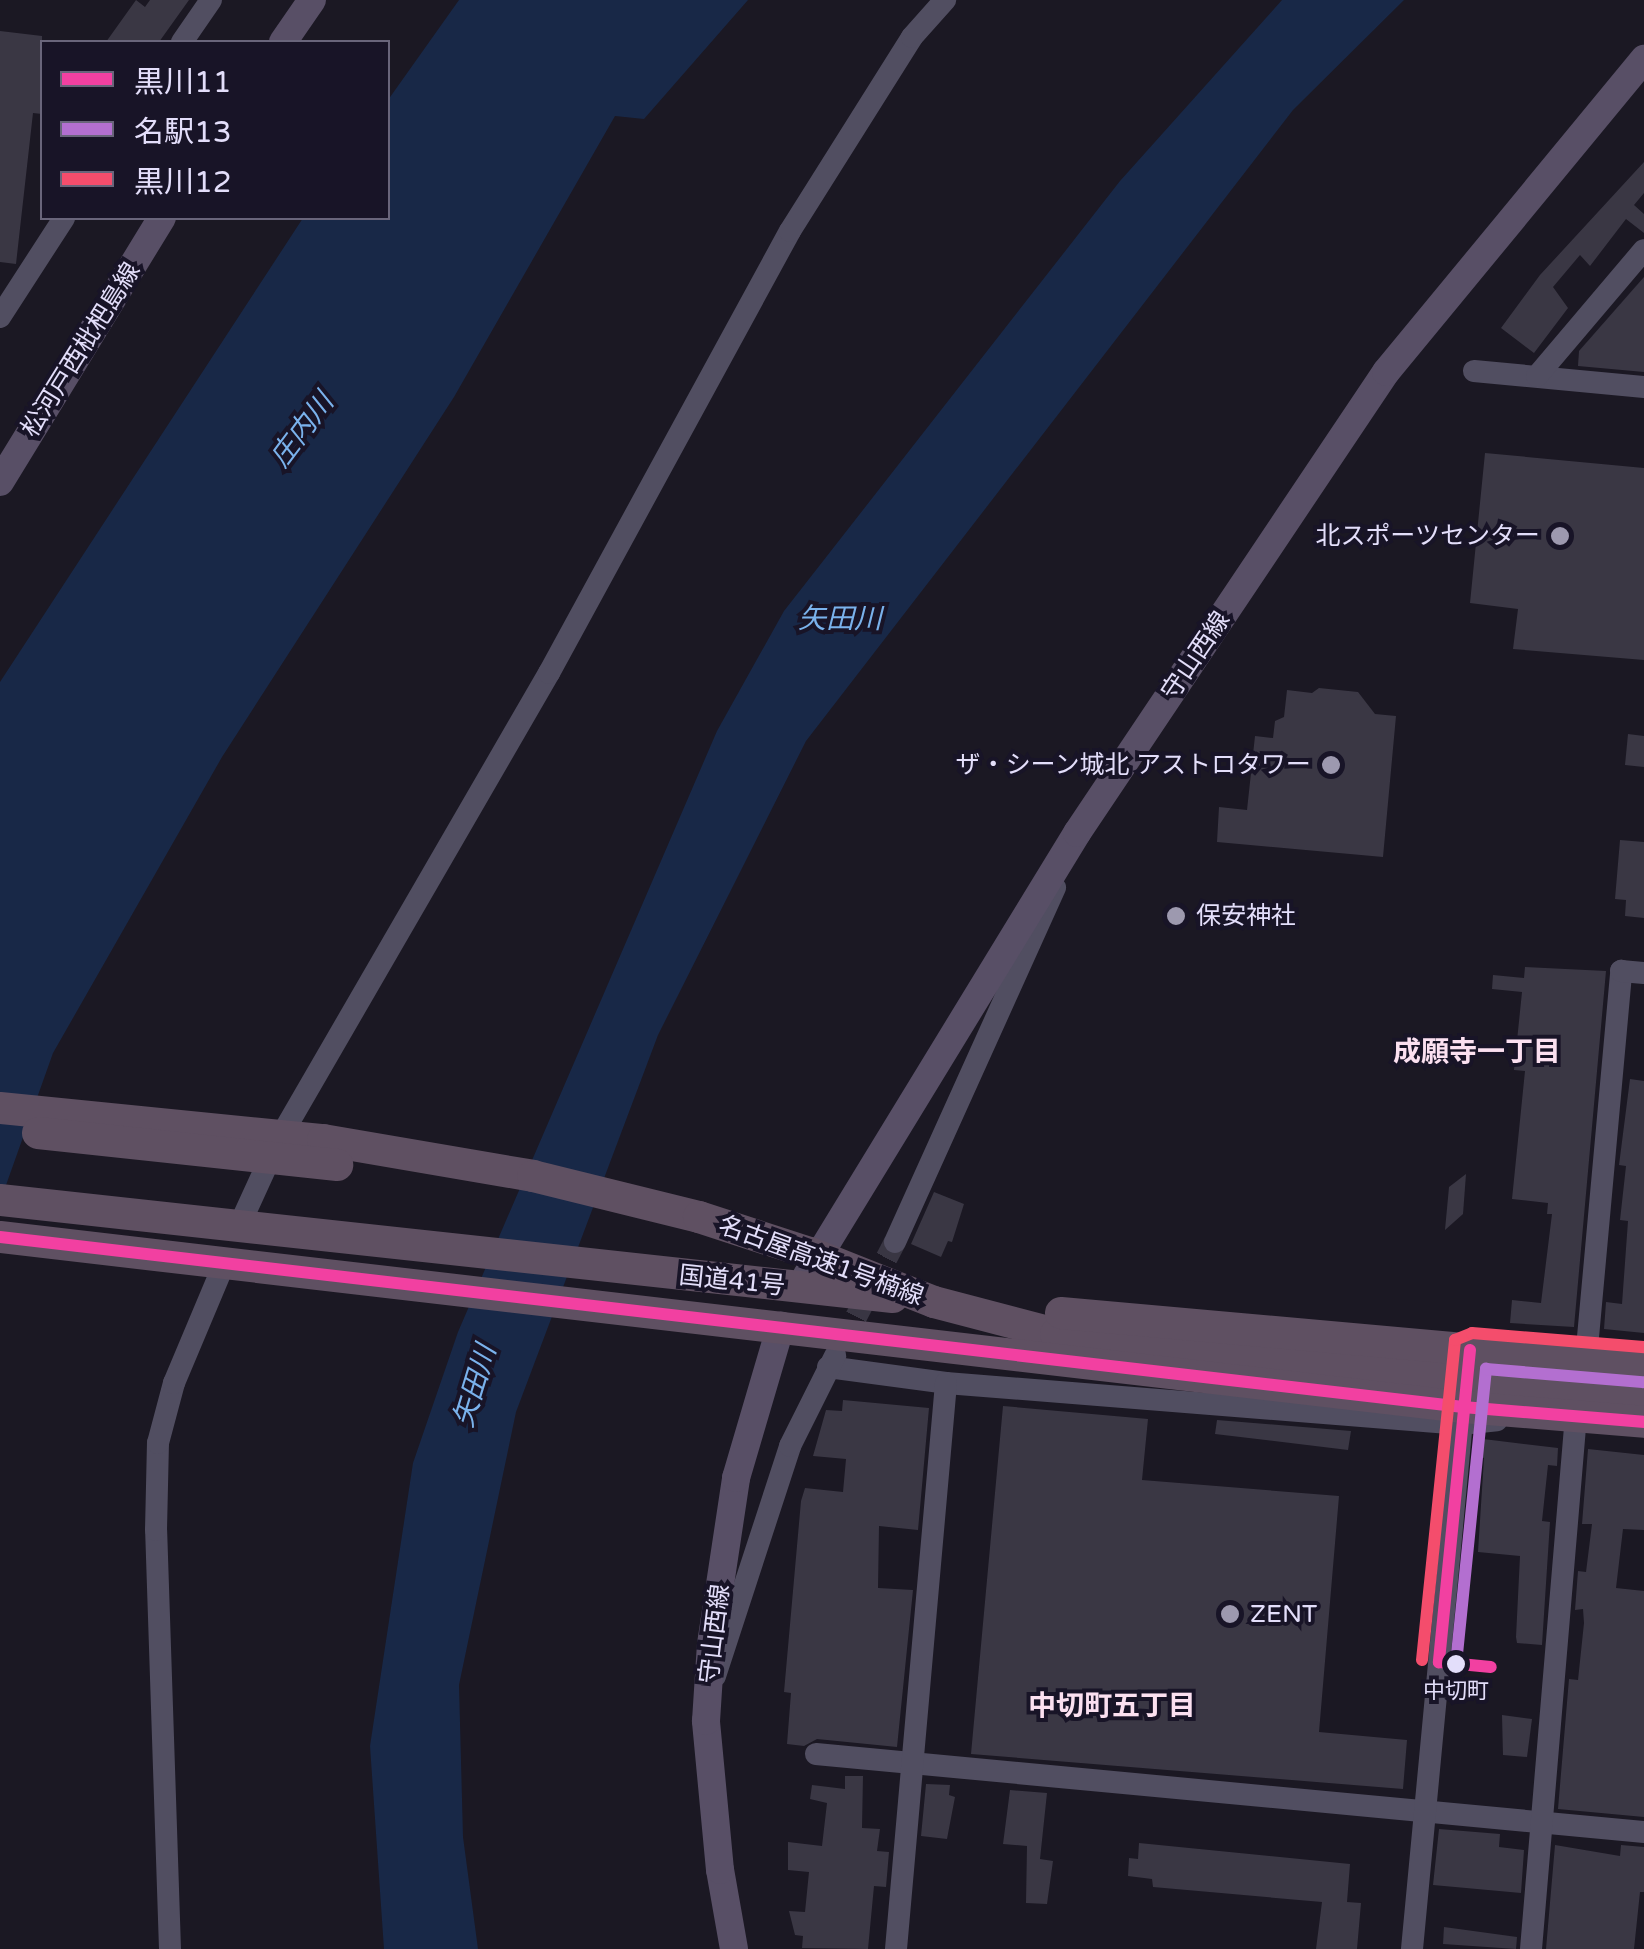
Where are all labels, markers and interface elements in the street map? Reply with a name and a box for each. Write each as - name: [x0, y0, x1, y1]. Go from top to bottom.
- legend: [40, 40, 390, 220]
- text: 黒川11: [134, 64, 232, 101]
- text: 名駅13: [134, 114, 232, 151]
- text: 黒川12: [134, 164, 232, 201]
- street label: 松河戸西枇杷島線: [15, 257, 147, 443]
- water label: 庄内川: [263, 386, 341, 474]
- place label: 北スポーツセンター: [1315, 521, 1540, 551]
- marker: 北スポーツセンター: [1549, 525, 1571, 547]
- water label: 矢田川: [798, 602, 882, 636]
- street label: 守山西線: [1156, 606, 1236, 706]
- place label: ザ・シーン城北 アストロタワー: [955, 750, 1311, 780]
- marker: ザ・シーン城北 アストロタワー: [1320, 754, 1342, 776]
- place label: 保安神社: [1196, 901, 1296, 931]
- marker: 保安神社: [1165, 905, 1187, 927]
- district label: 成願寺一丁目: [1393, 1035, 1561, 1069]
- street label: 名古屋高速1号楠線: [715, 1210, 927, 1312]
- street label: 国道41号: [678, 1261, 786, 1301]
- water label: 矢田川: [447, 1341, 503, 1431]
- street label: 守山西線: [694, 1583, 736, 1685]
- place label: ZENT: [1250, 1599, 1317, 1629]
- marker: ZENT: [1219, 1603, 1241, 1625]
- marker: 中切町: [1446, 1654, 1466, 1674]
- place label: 中切町: [1423, 1679, 1489, 1705]
- district label: 中切町五丁目: [1028, 1689, 1196, 1723]

